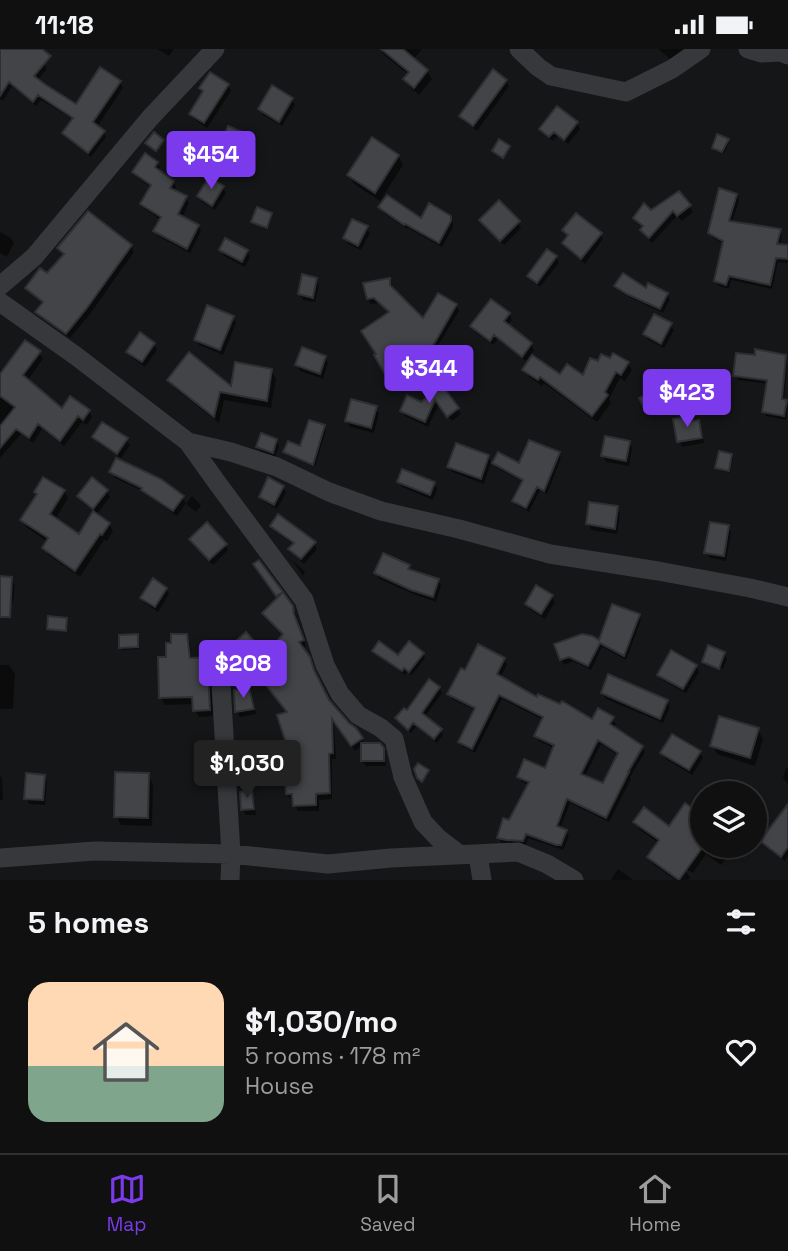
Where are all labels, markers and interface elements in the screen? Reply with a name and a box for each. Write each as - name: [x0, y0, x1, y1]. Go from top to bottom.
- text: 11:18: [35, 8, 94, 42]
- pin: $454: [170, 131, 252, 191]
- text: $454: [183, 139, 240, 169]
- pin: $344: [388, 345, 470, 405]
- text: $344: [400, 353, 458, 383]
- pin: $423: [646, 369, 728, 429]
- text: $423: [659, 377, 715, 407]
- pin: $208: [202, 641, 284, 700]
- text: $208: [215, 648, 271, 678]
- pin: $1,030: [190, 741, 304, 800]
- text: $1,030: [210, 748, 284, 778]
- map controls: [690, 781, 767, 858]
- button: layers: [690, 781, 767, 858]
- text: 5 homes: [28, 903, 149, 942]
- icon: filters: [722, 903, 760, 941]
- text: $1,030/mo: [245, 1002, 398, 1041]
- icon: home: [84, 1010, 168, 1094]
- icon: heart: [722, 1033, 760, 1071]
- text: 5 rooms · 178 m²: [245, 1041, 420, 1071]
- text: House: [245, 1071, 314, 1101]
- tab: Map: [107, 1170, 146, 1237]
- tab: Saved: [360, 1170, 416, 1237]
- tab: Home: [629, 1170, 681, 1237]

